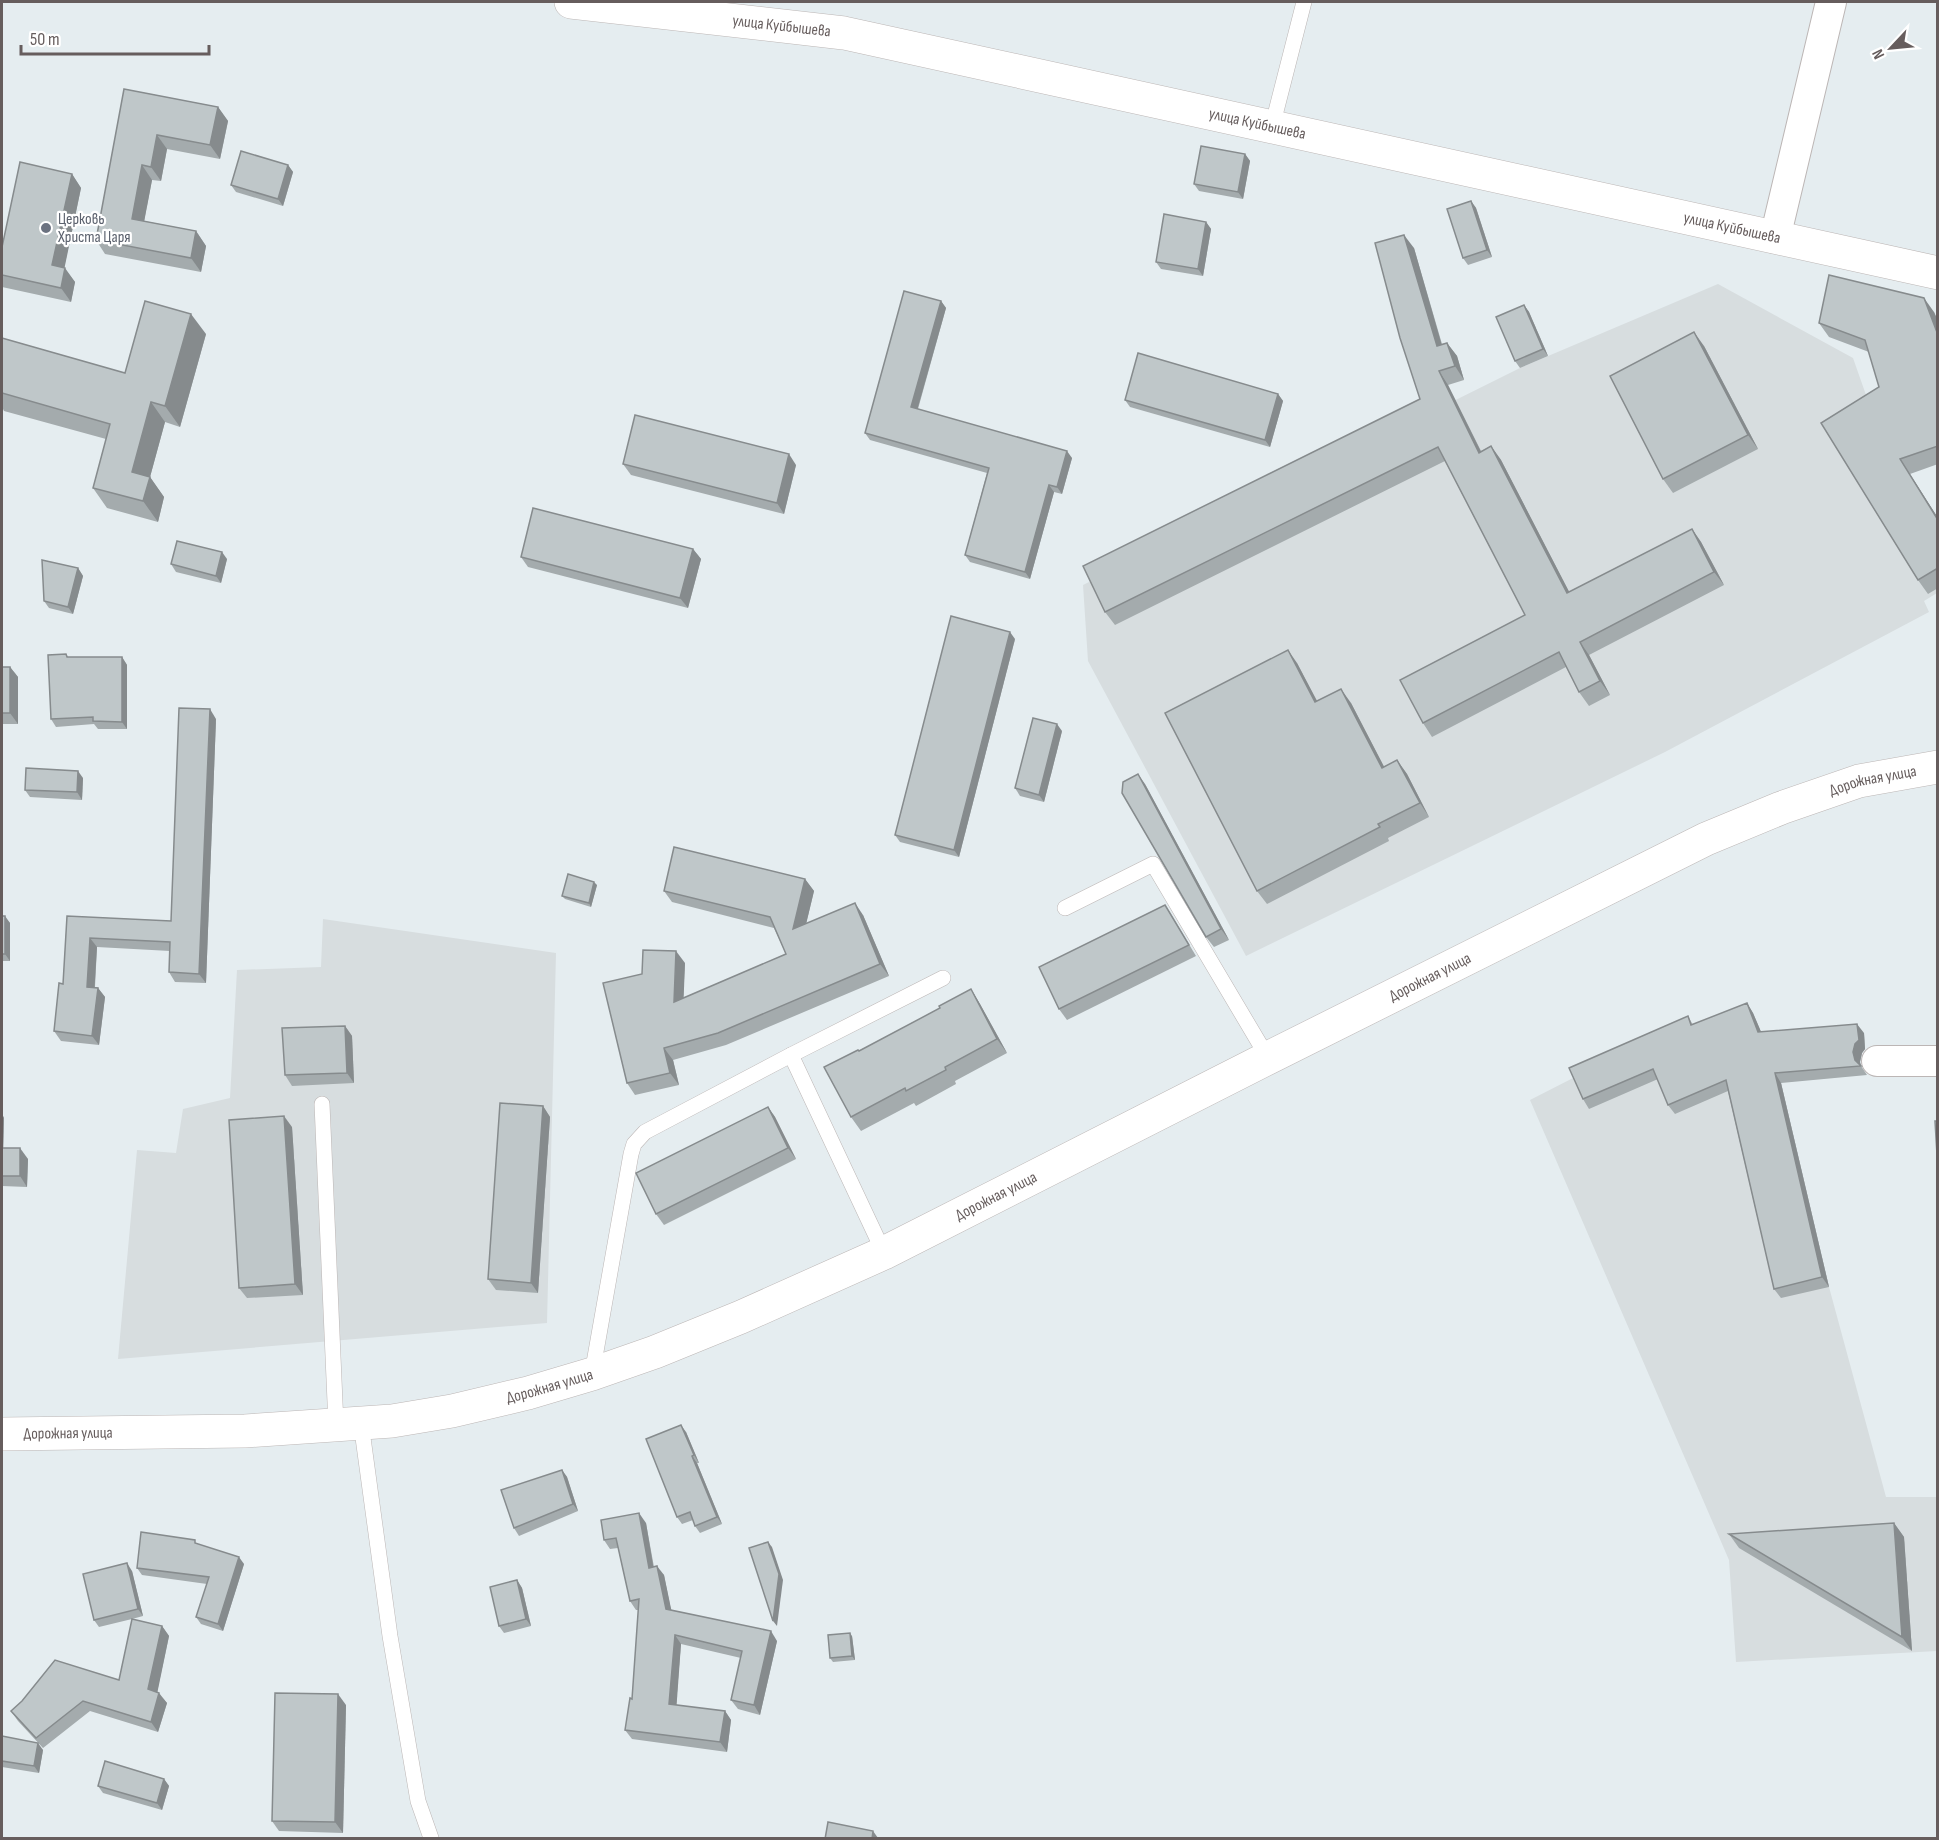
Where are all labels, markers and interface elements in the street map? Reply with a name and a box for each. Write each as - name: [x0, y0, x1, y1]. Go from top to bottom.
- street label: улица Куйбышева: [731, 11, 832, 41]
- scale bar: [21, 18, 208, 56]
- north arrow: [1861, 18, 1921, 78]
- text: 50 m: [30, 29, 60, 50]
- text: N: [1868, 46, 1889, 62]
- street label: улица Куйбышева: [1207, 104, 1308, 144]
- street label: улица Куйбышева: [1682, 208, 1782, 248]
- place label: Церковь Христа Царя: [57, 210, 131, 247]
- marker: Церковь Христа Царя: [39, 221, 53, 235]
- street label: Дорожная улица: [1827, 761, 1918, 800]
- street label: Дорожная улица: [1386, 949, 1474, 1005]
- street label: Дорожная улица: [952, 1167, 1040, 1225]
- street label: Дорожная улица: [505, 1365, 595, 1407]
- street label: Дорожная улица: [23, 1423, 113, 1443]

